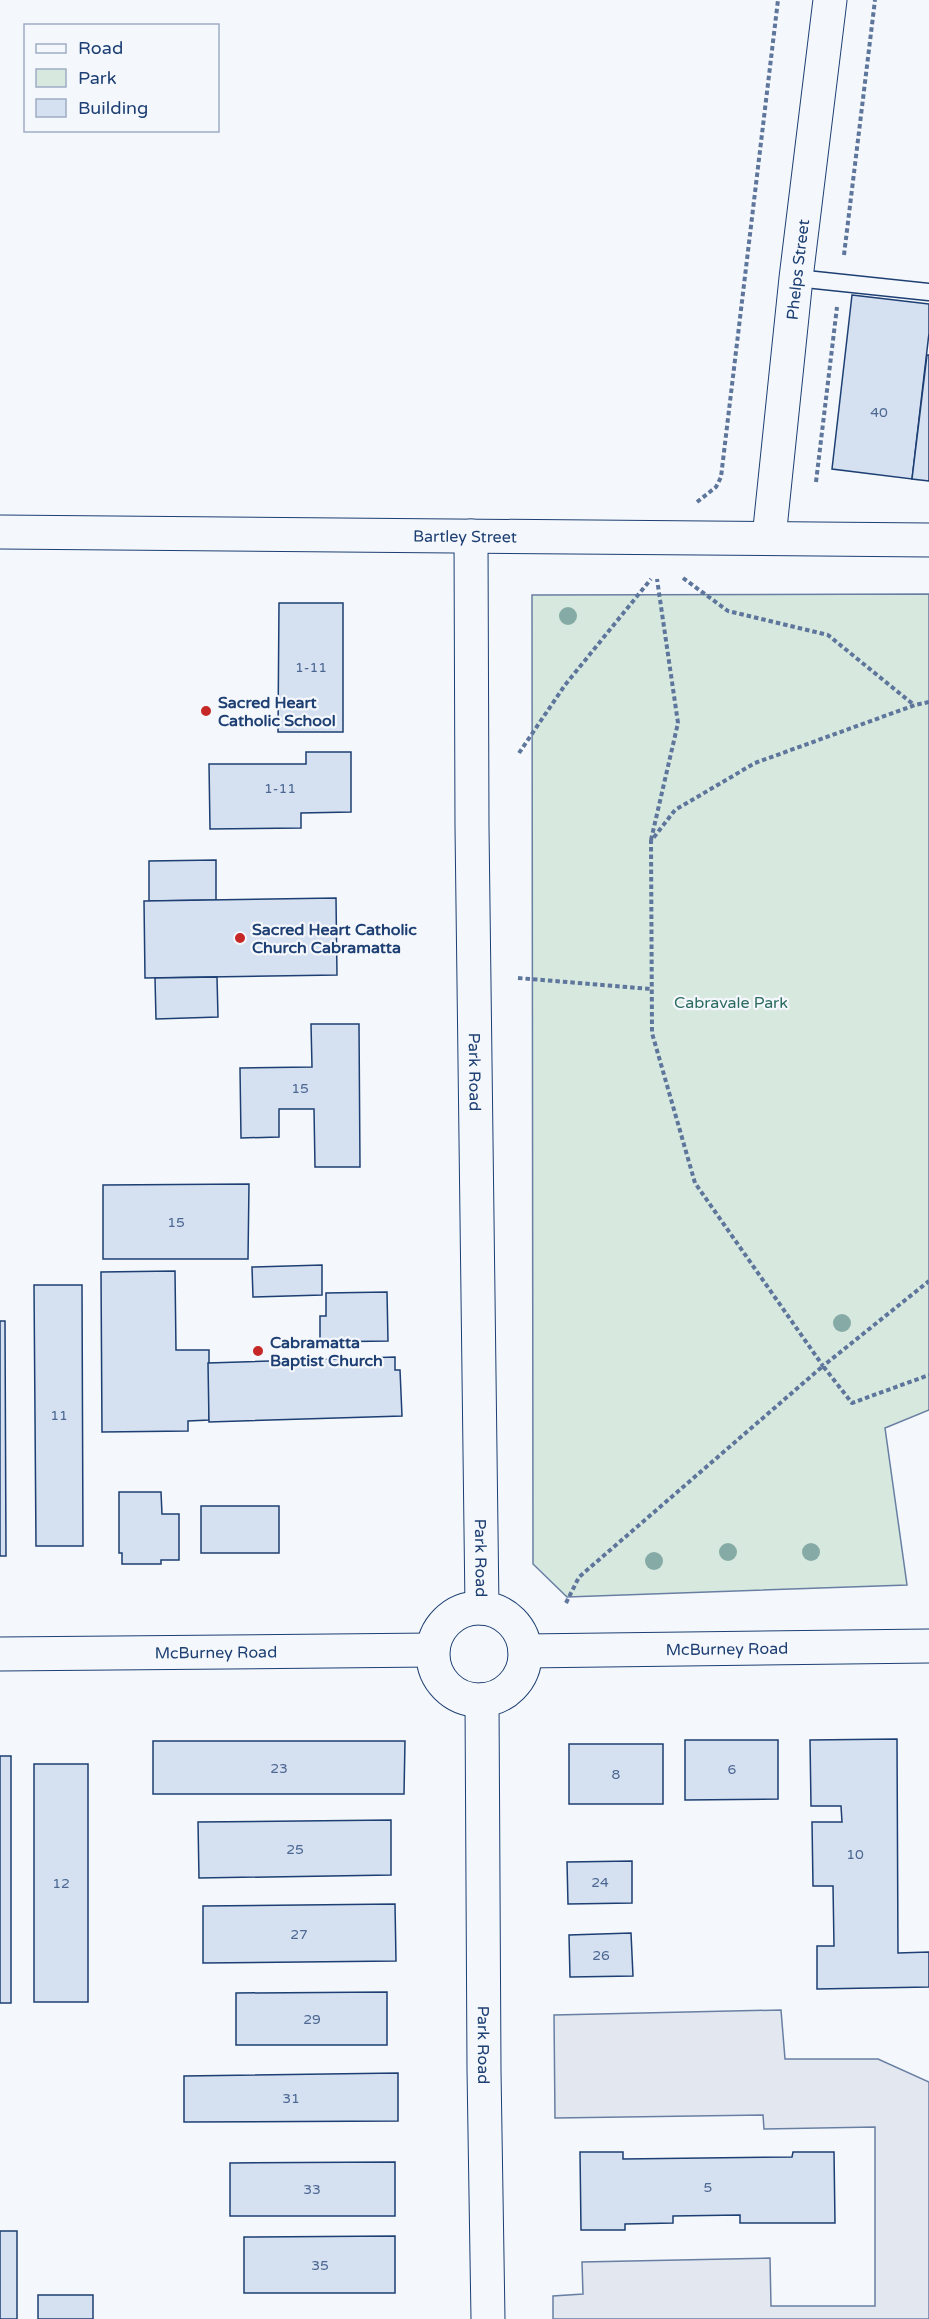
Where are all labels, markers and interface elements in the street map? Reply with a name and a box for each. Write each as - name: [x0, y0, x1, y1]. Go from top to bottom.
- legend: [24, 24, 219, 132]
- text: Road: [78, 37, 123, 59]
- text: Park: [78, 67, 117, 89]
- text: Building: [78, 97, 148, 119]
- street label: Phelps Street: [783, 218, 814, 321]
- house number: 40: [870, 404, 888, 421]
- street label: Bartley Street: [413, 527, 517, 547]
- house number: 1-11: [295, 659, 327, 676]
- place label: Sacred Heart Catholic School: [218, 693, 336, 731]
- marker: Sacred Heart Catholic School: [199, 704, 213, 718]
- house number: 1-11: [264, 780, 296, 797]
- place label: Sacred Heart Catholic Church Cabramatta: [252, 920, 417, 958]
- marker: Sacred Heart Catholic Church Cabramatta: [233, 931, 247, 945]
- park label: Cabravale Park: [674, 993, 788, 1013]
- street label: Park Road: [464, 1033, 485, 1111]
- house number: 15: [291, 1080, 309, 1097]
- house number: 15: [167, 1214, 185, 1231]
- place label: Cabramatta Baptist Church: [270, 1333, 383, 1371]
- marker: Cabramatta Baptist Church: [251, 1344, 265, 1358]
- house number: 11: [50, 1407, 68, 1424]
- street label: Park Road: [470, 1519, 491, 1597]
- street label: McBurney Road: [666, 1639, 788, 1660]
- street label: McBurney Road: [155, 1642, 277, 1664]
- house number: 23: [270, 1760, 288, 1777]
- house number: 6: [728, 1761, 737, 1778]
- house number: 8: [612, 1766, 621, 1783]
- house number: 25: [286, 1841, 304, 1858]
- house number: 10: [846, 1846, 864, 1863]
- house number: 24: [591, 1874, 609, 1891]
- house number: 12: [52, 1875, 70, 1892]
- house number: 27: [290, 1926, 308, 1943]
- house number: 26: [592, 1947, 610, 1964]
- street label: Park Road: [473, 2006, 493, 2084]
- house number: 29: [303, 2011, 321, 2028]
- house number: 31: [282, 2090, 300, 2107]
- house number: 5: [704, 2179, 712, 2196]
- house number: 33: [303, 2181, 321, 2198]
- house number: 35: [311, 2257, 329, 2274]

